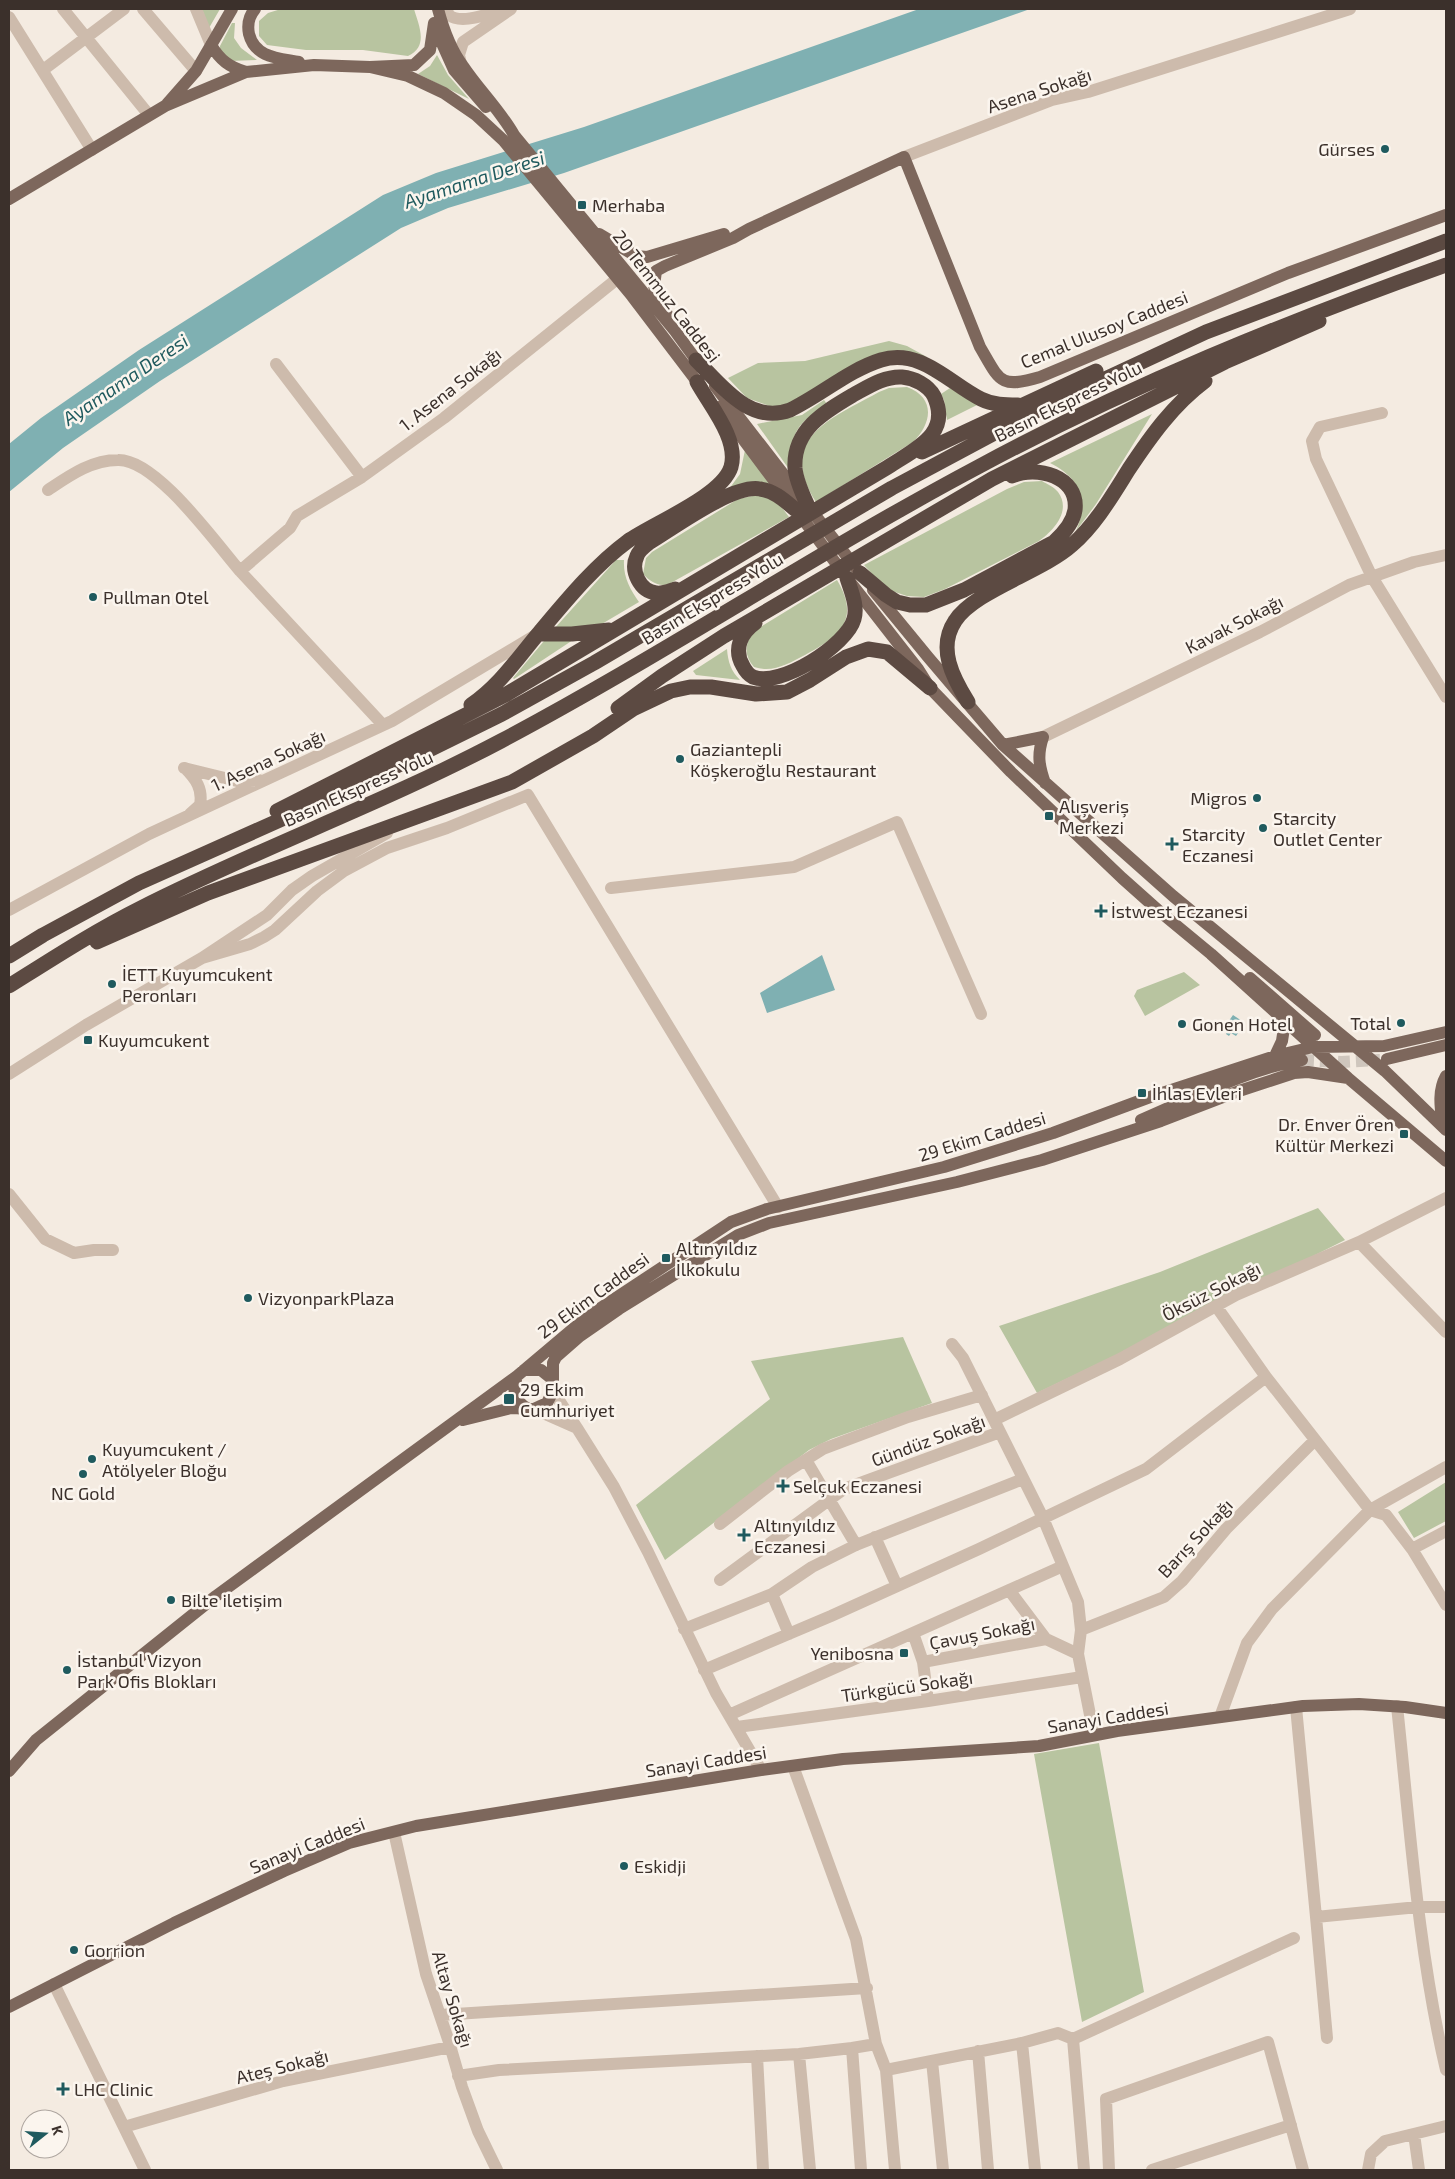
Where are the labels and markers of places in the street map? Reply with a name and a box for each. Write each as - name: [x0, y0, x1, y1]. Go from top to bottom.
- place label: Gürses: [1318, 138, 1375, 160]
- marker: Gürses: [1379, 143, 1391, 155]
- place label: Merhaba: [592, 194, 665, 216]
- marker: Merhaba: [576, 199, 588, 211]
- place label: Pullman Otel: [103, 586, 209, 608]
- marker: Pullman Otel: [87, 591, 99, 603]
- place label: Gaziantepli Köşkeroğlu Restaurant: [690, 738, 877, 782]
- marker: Gaziantepli Köşkeroğlu Restaurant: [674, 753, 686, 765]
- place label: Migros: [1190, 787, 1247, 809]
- marker: Migros: [1251, 792, 1263, 804]
- place label: Alışveriş Merkezi: [1059, 795, 1129, 838]
- place label: Starcity Outlet Center: [1273, 807, 1382, 850]
- marker: Alışveriş Merkezi: [1043, 810, 1055, 822]
- marker: Starcity Outlet Center: [1257, 822, 1269, 834]
- place label: Starcity Eczanesi: [1182, 823, 1254, 866]
- marker: Starcity Eczanesi: [1166, 838, 1178, 850]
- place label: İstwest Eczanesi: [1111, 900, 1248, 922]
- marker: İstwest Eczanesi: [1095, 905, 1107, 917]
- place label: İETT Kuyumcukent Peronları: [122, 963, 273, 1006]
- marker: İETT Kuyumcukent Peronları: [106, 978, 118, 990]
- place label: Total: [1350, 1012, 1392, 1034]
- place label: Gonen Hotel: [1192, 1013, 1293, 1035]
- marker: Total: [1395, 1017, 1407, 1029]
- marker: Gonen Hotel: [1176, 1018, 1188, 1030]
- place label: Kuyumcukent: [98, 1029, 209, 1051]
- marker: Kuyumcukent: [82, 1034, 94, 1046]
- place label: İhlas Evleri: [1152, 1082, 1242, 1104]
- marker: İhlas Evleri: [1136, 1087, 1148, 1099]
- place label: Dr. Enver Ören Kültür Merkezi: [1275, 1113, 1394, 1156]
- marker: Dr. Enver Ören Kültür Merkezi: [1398, 1128, 1410, 1140]
- place label: Altınyıldız İlkokulu: [676, 1237, 758, 1280]
- marker: Altınyıldız İlkokulu: [660, 1252, 672, 1264]
- place label: VizyonparkPlaza: [258, 1287, 394, 1309]
- marker: VizyonparkPlaza: [242, 1292, 254, 1304]
- place label: 29 Ekim Cumhuriyet: [520, 1378, 615, 1421]
- marker: 29 Ekim Cumhuriyet: [502, 1392, 516, 1406]
- place label: Kuyumcukent / Atölyeler Bloğu: [102, 1438, 227, 1481]
- marker: Kuyumcukent / Atölyeler Bloğu: [86, 1453, 98, 1465]
- marker: NC Gold: [77, 1468, 89, 1480]
- place label: Selçuk Eczanesi: [793, 1475, 922, 1498]
- marker: Selçuk Eczanesi: [777, 1480, 789, 1492]
- place label: NC Gold: [51, 1482, 115, 1504]
- place label: Altınyıldız Eczanesi: [754, 1514, 836, 1557]
- marker: Altınyıldız Eczanesi: [738, 1529, 750, 1541]
- place label: Bilte iletişim: [181, 1589, 283, 1612]
- marker: Bilte iletişim: [165, 1594, 177, 1606]
- place label: Yenibosna: [810, 1642, 894, 1664]
- marker: Yenibosna: [898, 1647, 910, 1659]
- place label: İstanbul Vizyon Park Ofis Blokları: [77, 1649, 217, 1692]
- marker: İstanbul Vizyon Park Ofis Blokları: [61, 1664, 73, 1676]
- place label: Eskidji: [634, 1855, 686, 1877]
- marker: Eskidji: [618, 1860, 630, 1872]
- place label: Gorrion: [84, 1939, 145, 1961]
- marker: Gorrion: [68, 1944, 80, 1956]
- place label: LHC Clinic: [74, 2078, 154, 2100]
- marker: LHC Clinic: [56, 2082, 70, 2096]

